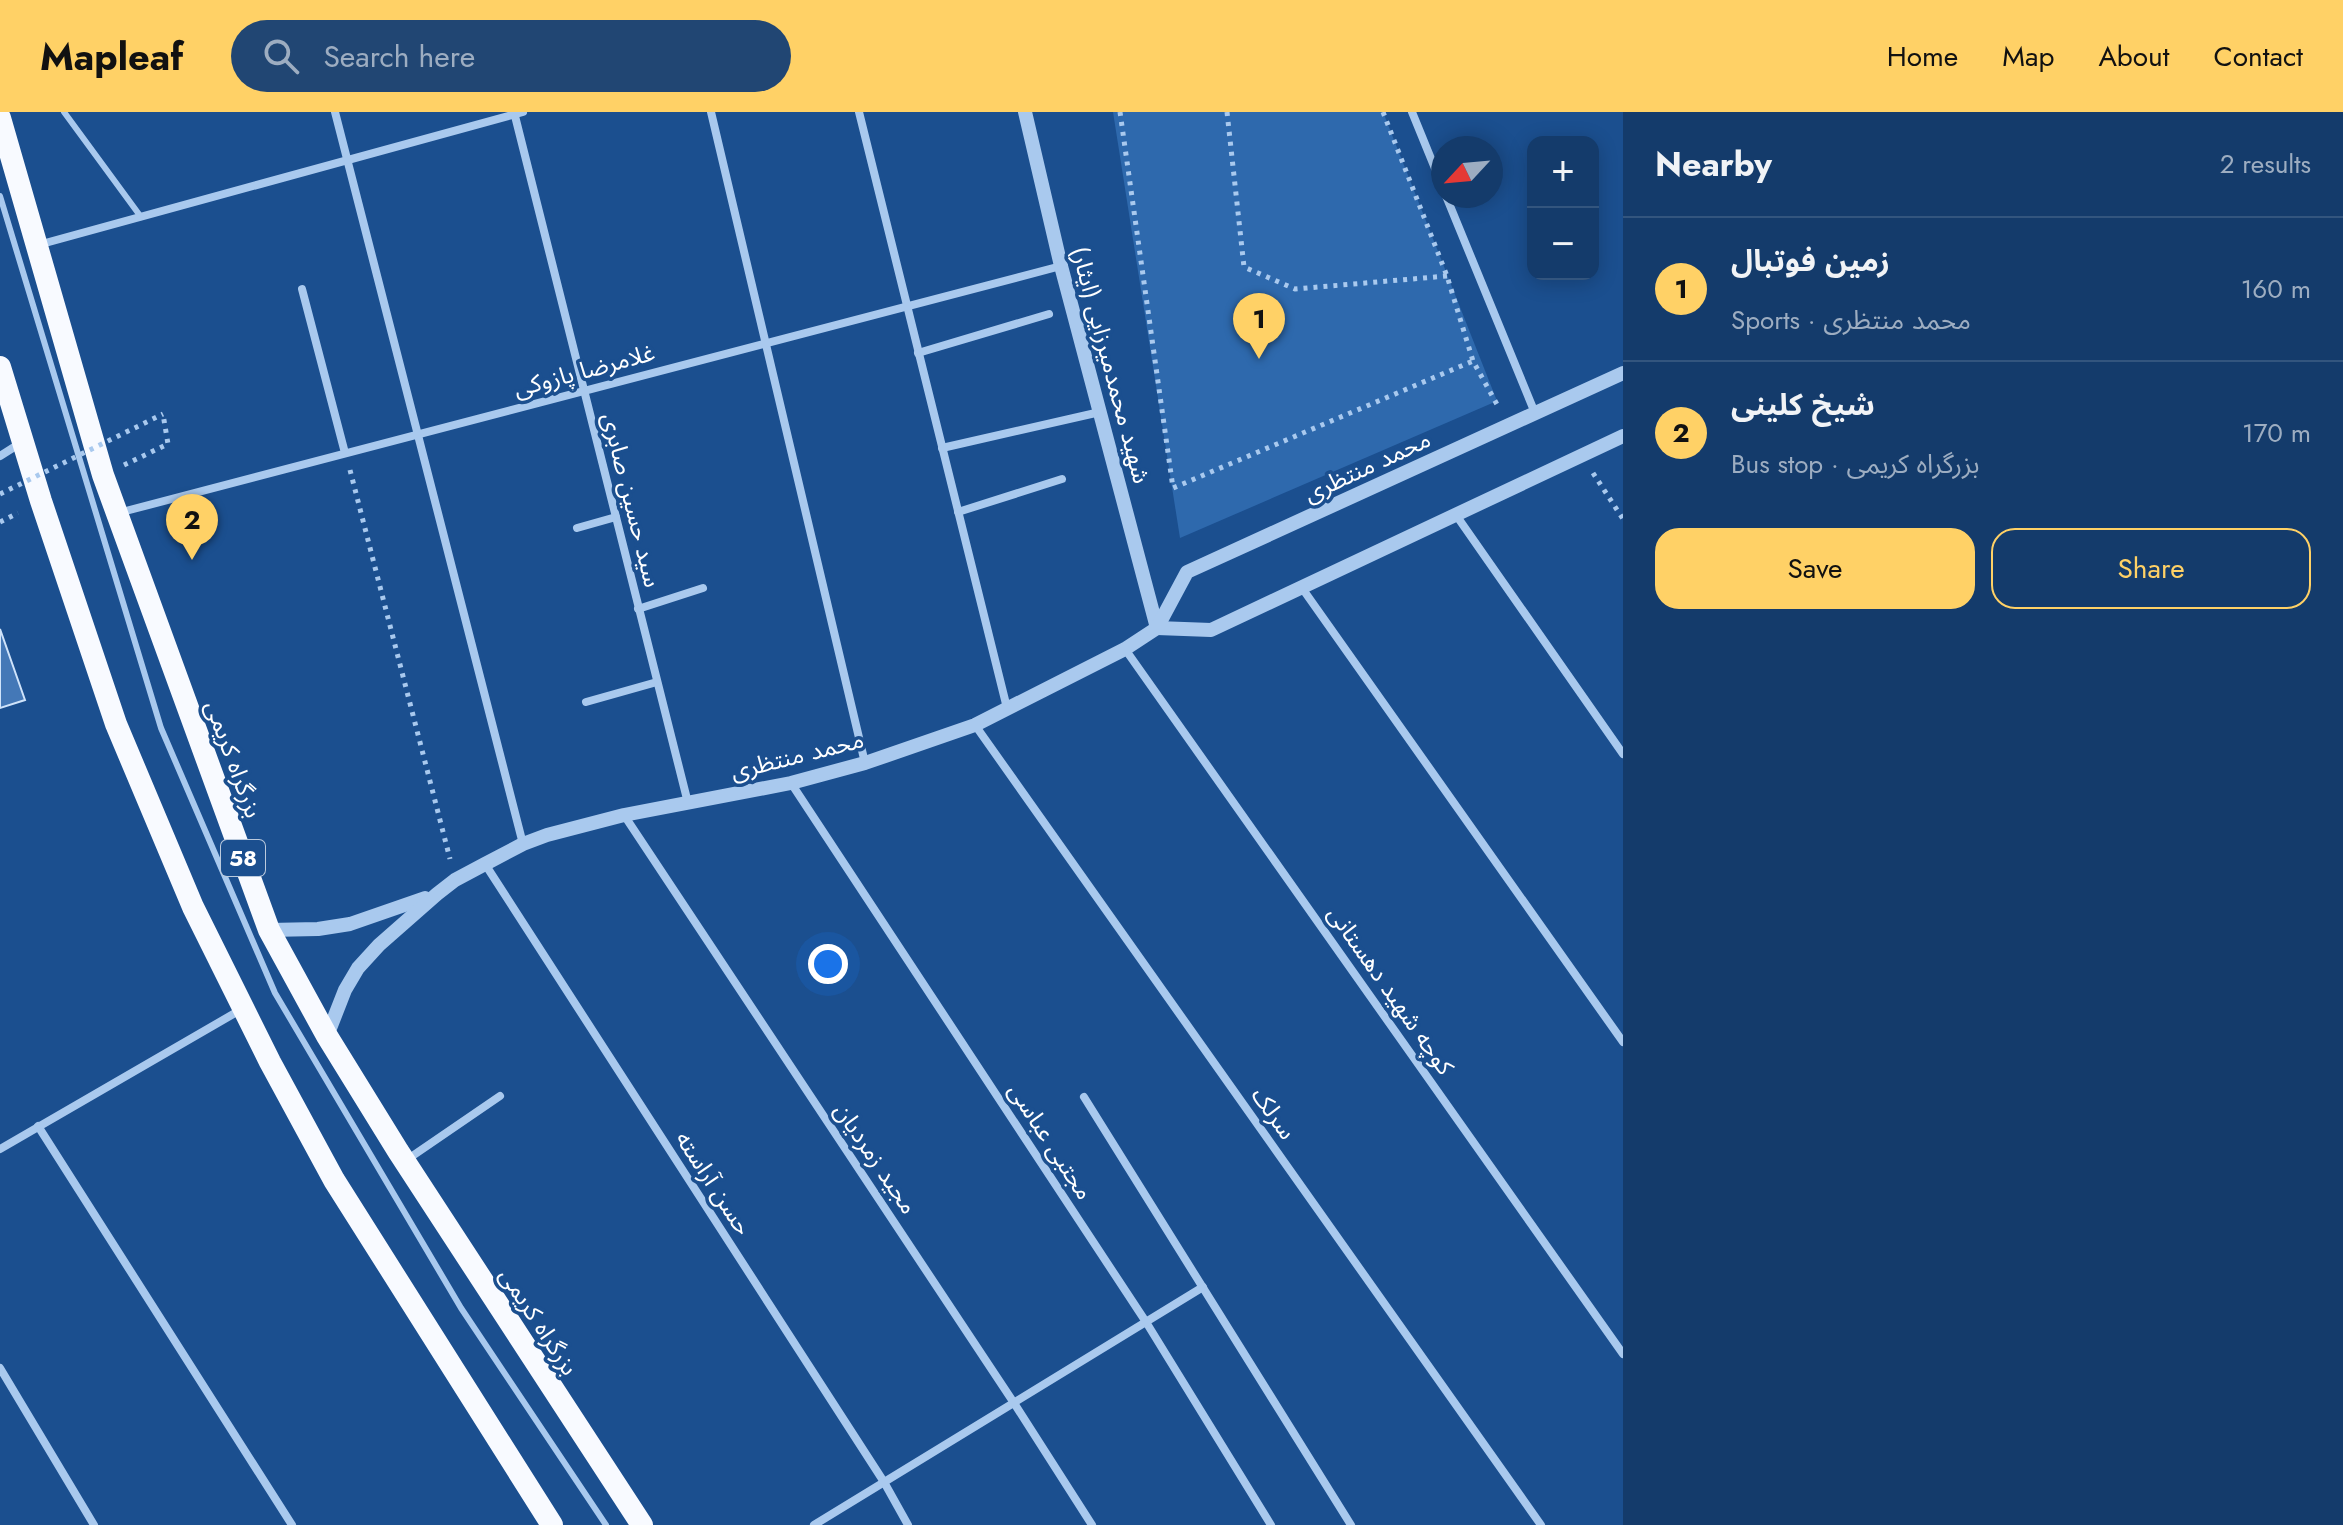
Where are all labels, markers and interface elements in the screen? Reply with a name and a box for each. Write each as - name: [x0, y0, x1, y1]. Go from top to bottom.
- search box: [231, 20, 791, 92]
- text: Mapleaf: [40, 29, 183, 84]
- icon: search: [259, 34, 303, 78]
- text: Search here: [323, 35, 475, 78]
- text: Home: [1887, 36, 1958, 77]
- text: Map: [2002, 36, 2054, 77]
- text: About: [2098, 36, 2170, 77]
- text: Contact: [2214, 36, 2303, 77]
- north arrow: [1431, 136, 1503, 208]
- map controls: [1527, 136, 1599, 280]
- button: +: [1527, 136, 1599, 208]
- text: Nearby: [1655, 140, 1772, 189]
- text: 2 results: [2220, 145, 2311, 183]
- button: −: [1527, 208, 1599, 280]
- text: زمین فوتبال: [1731, 239, 1890, 282]
- street label: شهید محمدمیرزایی (ایثار): [1063, 243, 1159, 487]
- text: 1: [1674, 270, 1688, 308]
- text: 160 m: [2241, 270, 2311, 308]
- pin: 1: [1233, 293, 1285, 359]
- text: Sports · محمد منتظری: [1731, 301, 1971, 339]
- street label: غلامرضا پازوکی: [509, 334, 659, 406]
- text: شیخ کلینی: [1731, 383, 1875, 426]
- street label: سید حسین صابری: [593, 409, 671, 591]
- text: 2: [1672, 414, 1690, 452]
- text: 170 m: [2242, 414, 2311, 452]
- street label: محمد منتظری: [1298, 421, 1436, 511]
- text: Bus stop · بزرگراه کریمی: [1731, 445, 1979, 483]
- pin: 2: [166, 494, 218, 560]
- button: Save: [1655, 528, 1975, 609]
- button: Share: [1991, 528, 2311, 609]
- street label: بزرگراه کریمی: [197, 695, 271, 823]
- street label: محمد منتظری: [727, 722, 867, 788]
- road number: 58: [221, 840, 265, 876]
- street label: کوچه شهید دهستانی: [1319, 898, 1463, 1083]
- your location: [808, 944, 848, 984]
- street label: مجتبی عباسی: [1000, 1075, 1102, 1207]
- street label: سرلک: [1243, 1079, 1305, 1147]
- street label: مجید زمردیان: [826, 1095, 926, 1221]
- street label: حسن آراسته: [667, 1124, 761, 1242]
- street label: بزرگراه کریمی: [491, 1260, 587, 1382]

